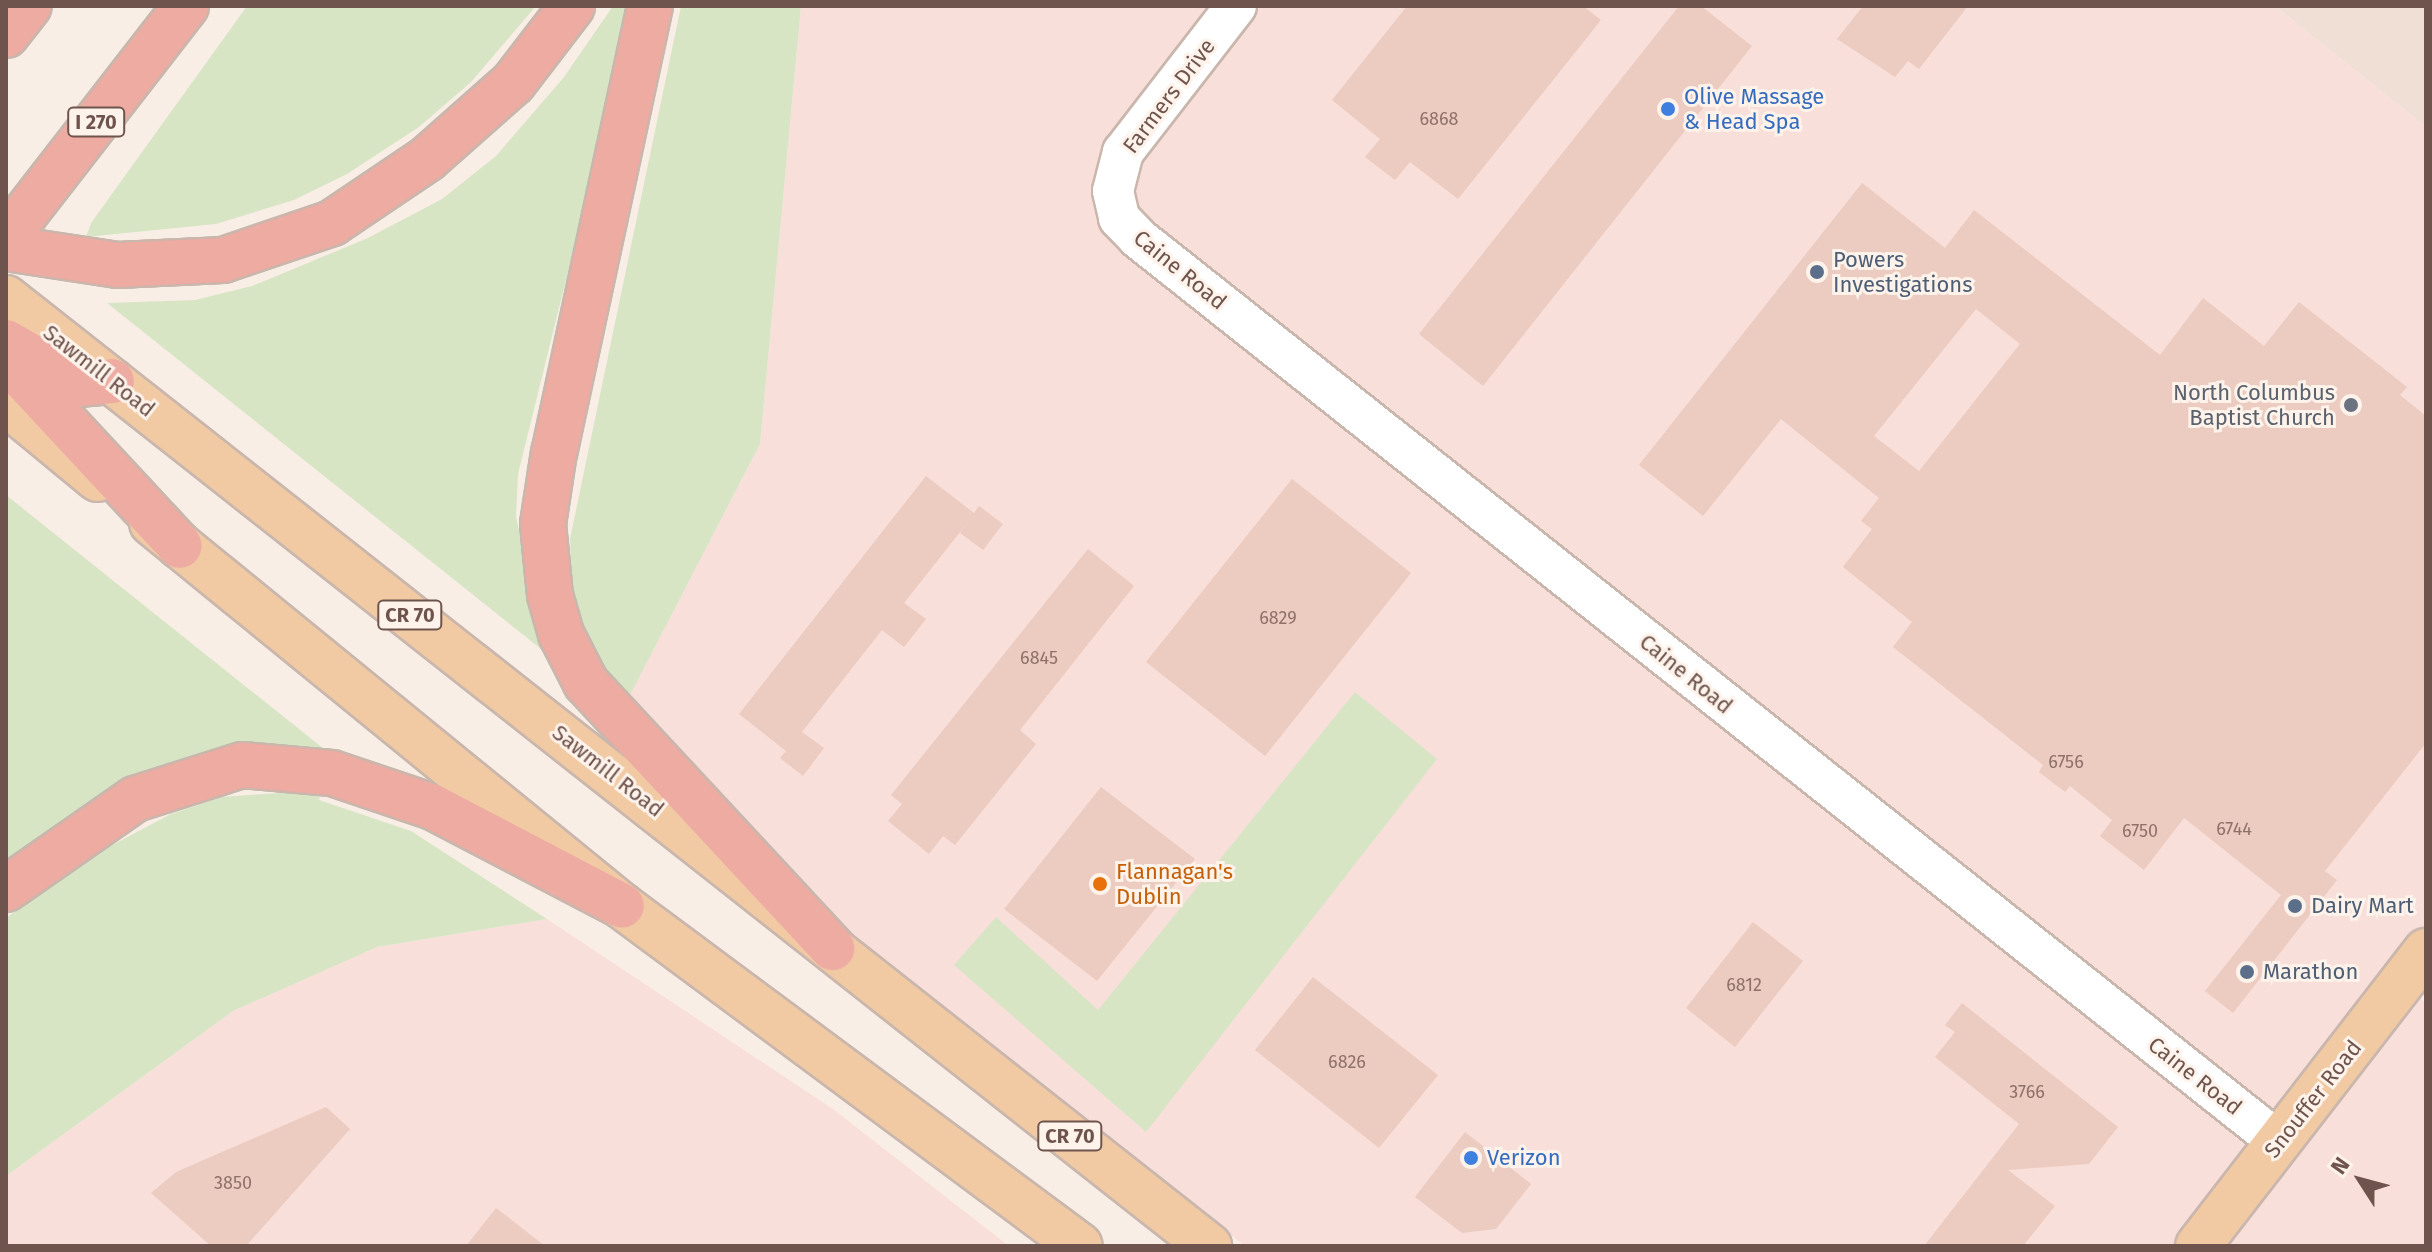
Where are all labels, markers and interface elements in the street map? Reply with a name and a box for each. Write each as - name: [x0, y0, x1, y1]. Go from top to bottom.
- street label: Farmers Drive: [1117, 33, 1221, 159]
- place label: Olive Massage & Head Spa: [1684, 83, 1824, 134]
- marker: Olive Massage & Head Spa: [1659, 100, 1677, 118]
- road number: I 270: [66, 106, 126, 138]
- house number: 6868: [1419, 108, 1459, 130]
- street label: Caine Road: [1128, 225, 1232, 315]
- place label: Powers Investigations: [1833, 246, 1973, 298]
- marker: Powers Investigations: [1808, 263, 1826, 281]
- street label: Sawmill Road: [38, 319, 160, 423]
- place label: North Columbus Baptist Church: [2173, 379, 2335, 430]
- marker: North Columbus Baptist Church: [2342, 396, 2360, 414]
- road number: CR 70: [376, 599, 444, 631]
- house number: 6829: [1259, 607, 1297, 629]
- street label: Caine Road: [1634, 629, 1738, 719]
- house number: 6845: [1020, 647, 1058, 669]
- street label: Sawmill Road: [547, 719, 669, 823]
- house number: 6756: [2048, 751, 2084, 773]
- house number: 6744: [2216, 818, 2252, 840]
- house number: 6750: [2122, 820, 2158, 842]
- place label: Flannagan's Dublin: [1116, 858, 1233, 910]
- marker: Flannagan's Dublin: [1091, 875, 1109, 893]
- place label: Dairy Mart: [2311, 893, 2414, 919]
- marker: Dairy Mart: [2286, 897, 2304, 915]
- place label: Marathon: [2263, 959, 2358, 985]
- marker: Marathon: [2238, 963, 2256, 981]
- house number: 6812: [1726, 974, 1762, 996]
- street label: Caine Road: [2143, 1031, 2247, 1121]
- street label: Snouffer Road: [2259, 1035, 2367, 1163]
- house number: 6826: [1328, 1051, 1366, 1073]
- house number: 3766: [2009, 1081, 2045, 1103]
- road number: CR 70: [1036, 1120, 1104, 1152]
- north arrow: [2320, 1140, 2400, 1220]
- place label: Verizon: [1487, 1145, 1561, 1171]
- marker: Verizon: [1462, 1149, 1480, 1167]
- text: N: [2325, 1152, 2355, 1179]
- house number: 3850: [214, 1172, 252, 1194]

